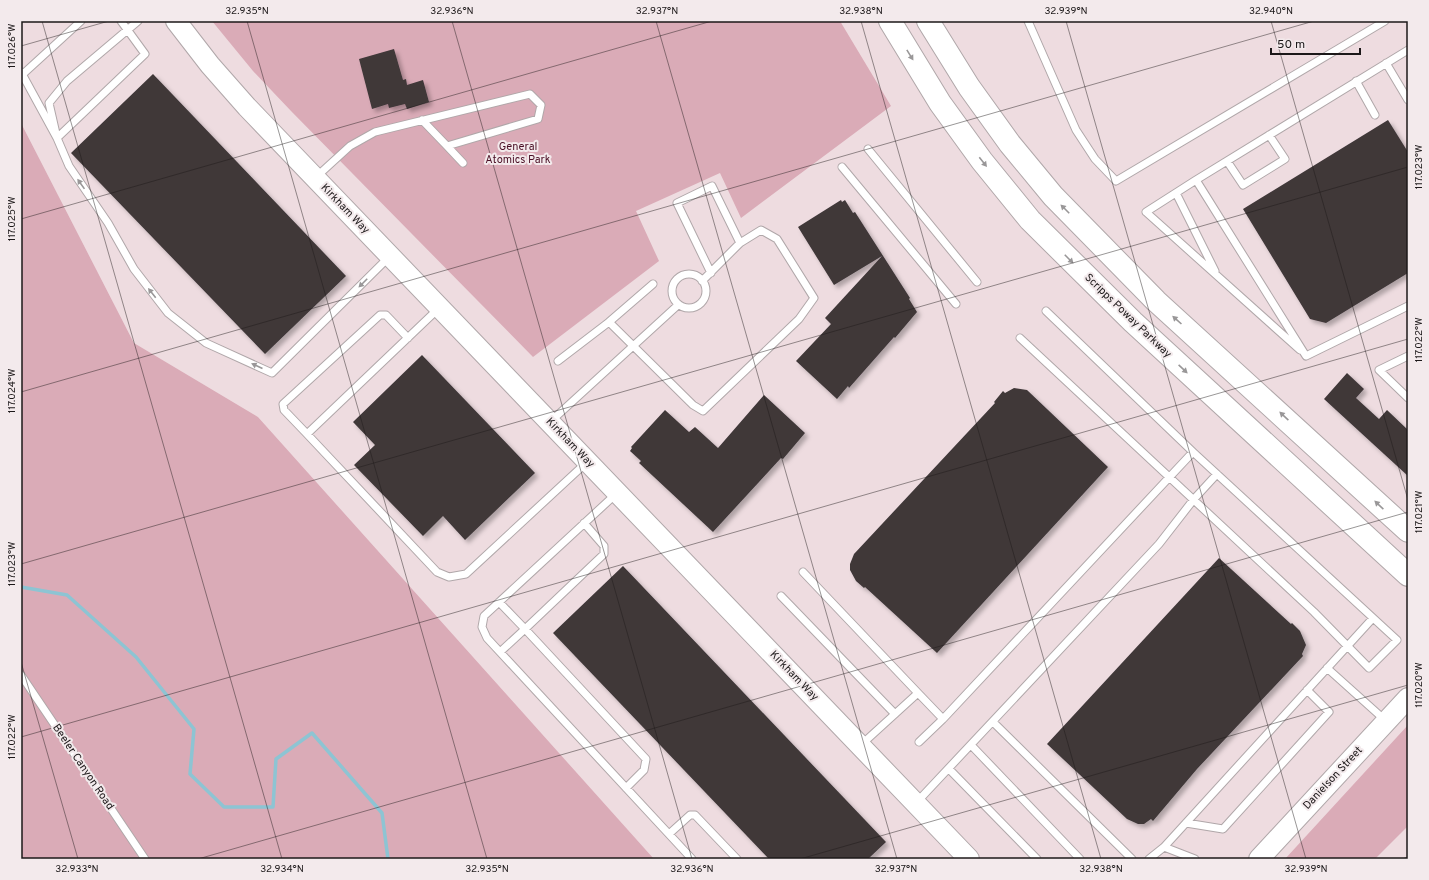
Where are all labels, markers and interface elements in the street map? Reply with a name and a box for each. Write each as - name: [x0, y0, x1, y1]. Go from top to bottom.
- text: 32.935°N: [225, 5, 269, 18]
- text: 32.936°N: [430, 5, 474, 18]
- text: 32.937°N: [636, 5, 678, 18]
- text: 32.938°N: [839, 5, 883, 18]
- text: 32.939°N: [1044, 5, 1088, 18]
- text: 32.940°N: [1249, 5, 1293, 18]
- text: 117.026°W: [6, 24, 19, 68]
- scale bar: [1271, 30, 1360, 56]
- text: 50 m: [1277, 37, 1305, 53]
- one-way arrow: [906, 50, 914, 60]
- park label: General Atomics Park: [485, 140, 551, 167]
- text: 117.023°W: [1413, 145, 1426, 189]
- one-way arrow: [979, 156, 988, 167]
- one-way arrow: [77, 179, 85, 190]
- street label: Kirkham Way: [318, 181, 373, 237]
- text: 117.025°W: [6, 196, 19, 242]
- one-way arrow: [1060, 204, 1070, 214]
- one-way arrow: [1064, 254, 1074, 264]
- street label: Scripps Poway Parkway: [1082, 271, 1175, 361]
- one-way arrow: [358, 279, 368, 288]
- one-way arrow: [148, 287, 157, 298]
- one-way arrow: [1172, 315, 1182, 324]
- text: 117.022°W: [1413, 317, 1426, 363]
- one-way arrow: [252, 363, 263, 369]
- one-way arrow: [1178, 364, 1188, 374]
- text: 117.024°W: [6, 368, 19, 414]
- one-way arrow: [1279, 412, 1289, 421]
- street label: Kirkham Way: [543, 415, 598, 471]
- text: 117.021°W: [1413, 491, 1426, 533]
- one-way arrow: [1374, 500, 1385, 509]
- text: 117.023°W: [6, 542, 19, 586]
- street label: Kirkham Way: [767, 648, 822, 704]
- text: 117.020°W: [1413, 662, 1426, 708]
- text: 117.022°W: [6, 714, 19, 760]
- street label: Beeler Canyon Road: [49, 721, 117, 813]
- street label: Danielson Street: [1300, 744, 1366, 812]
- text: 32.933°N: [55, 863, 99, 876]
- text: 32.934°N: [260, 863, 304, 876]
- text: 32.935°N: [465, 863, 509, 876]
- text: 32.936°N: [670, 863, 714, 876]
- text: 32.937°N: [875, 863, 917, 876]
- text: 32.938°N: [1079, 863, 1123, 876]
- text: 32.939°N: [1284, 863, 1328, 876]

